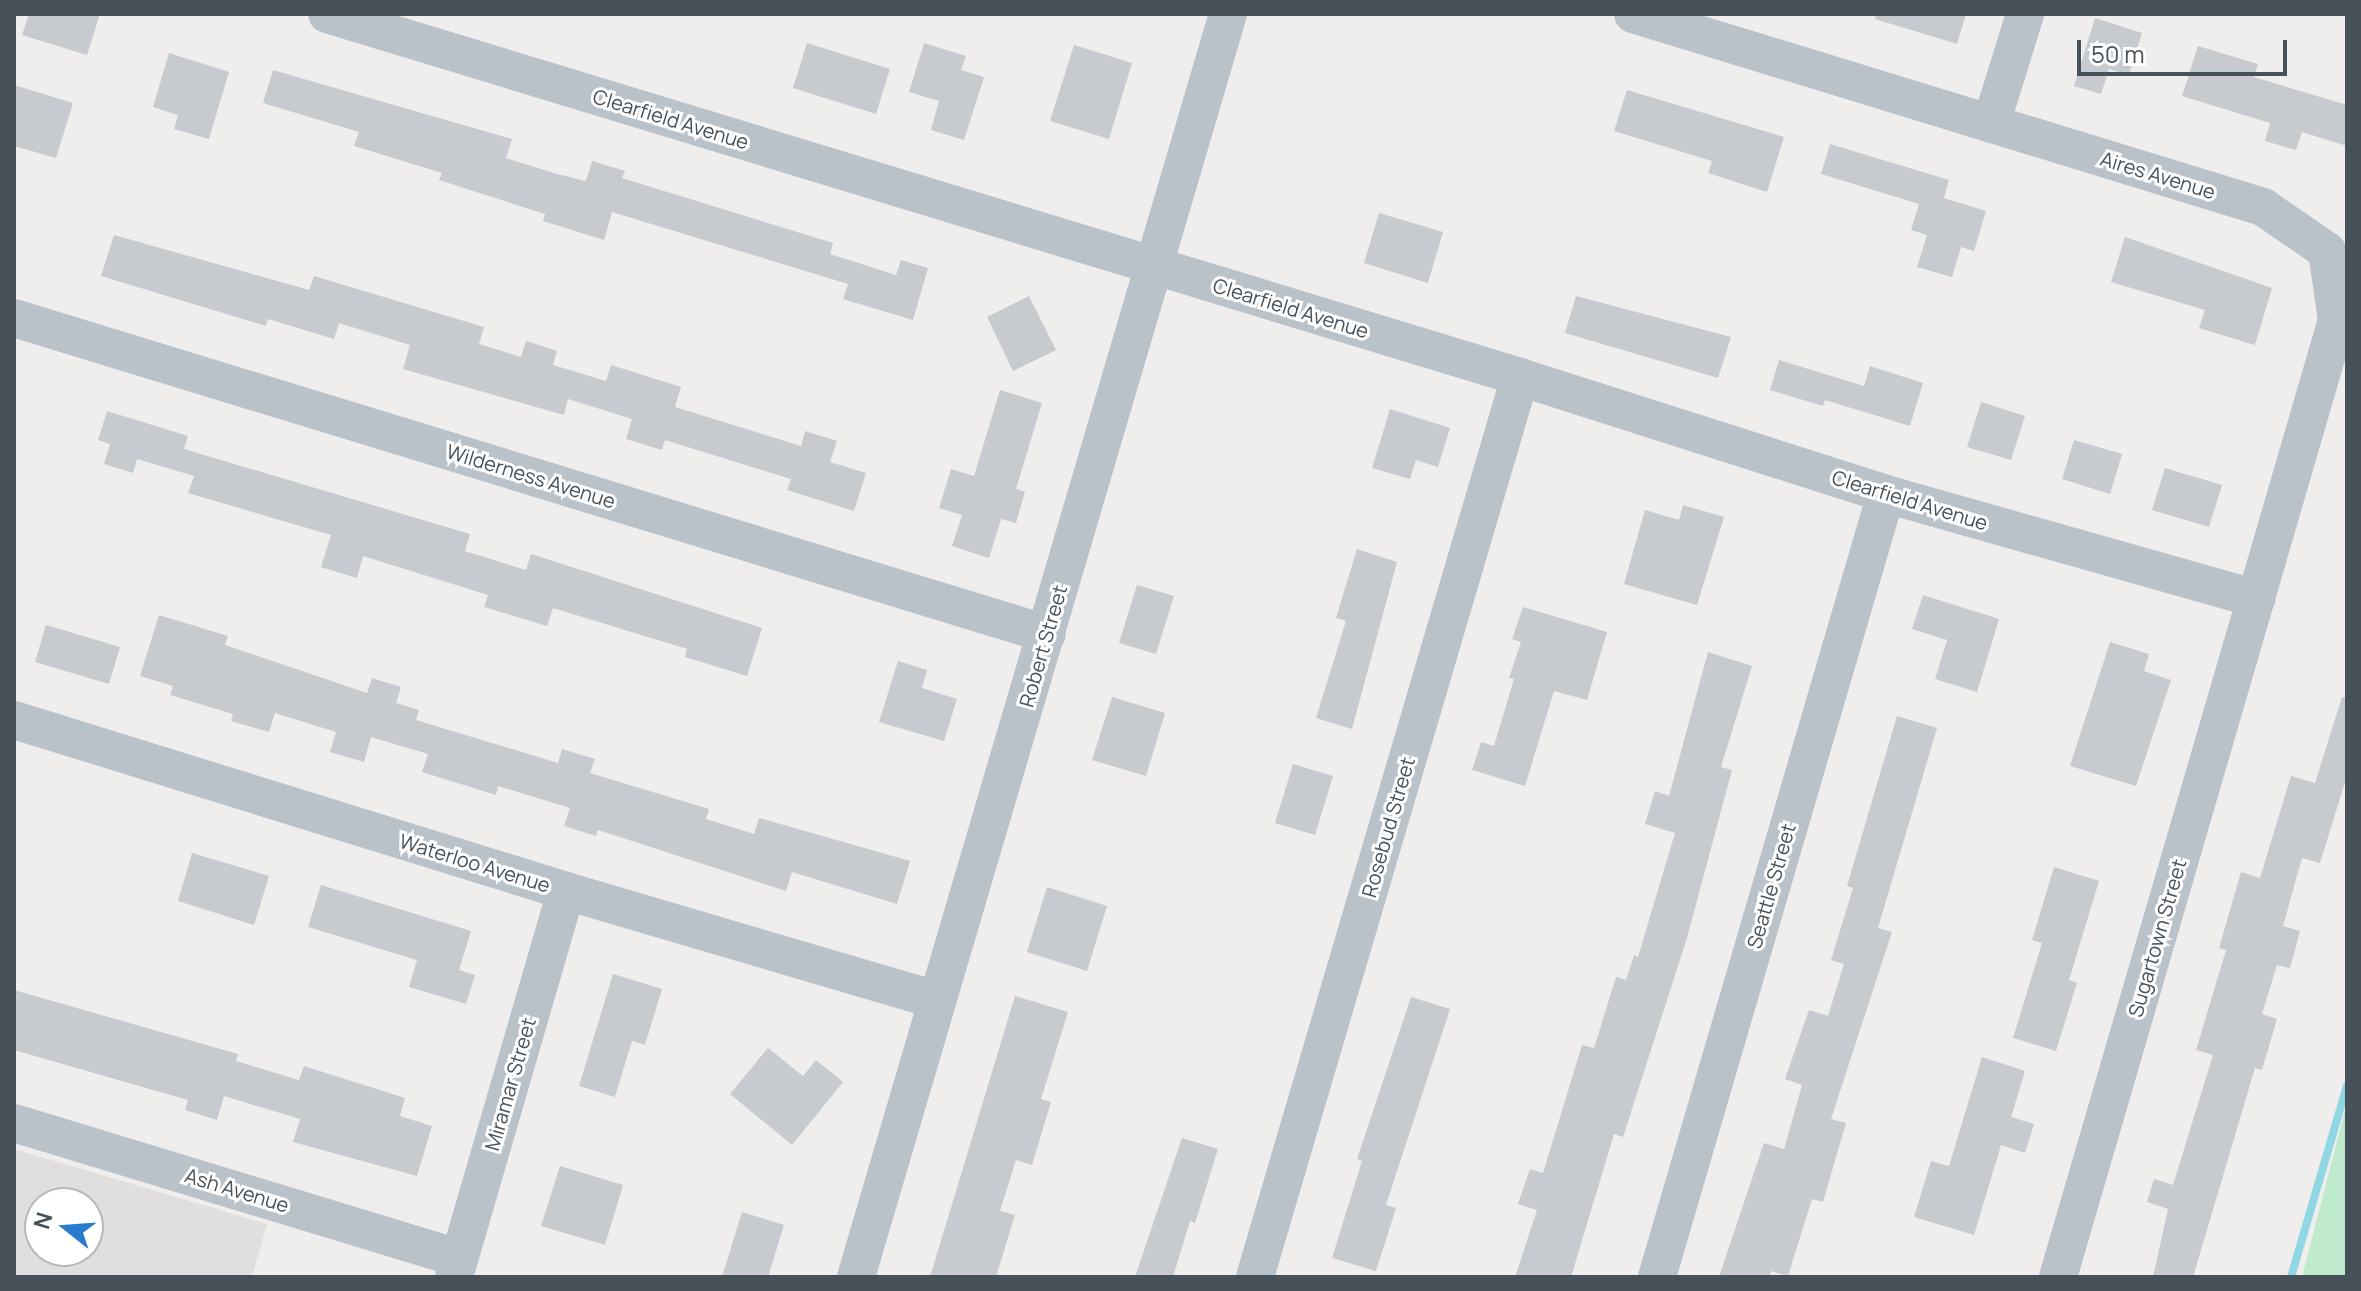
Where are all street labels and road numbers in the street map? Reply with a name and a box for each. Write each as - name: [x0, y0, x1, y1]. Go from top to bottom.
- street label: Clearfield Avenue: [590, 84, 752, 154]
- street label: Aires Avenue: [2098, 146, 2218, 204]
- street label: Clearfield Avenue: [1210, 273, 1372, 343]
- street label: Wilderness Avenue: [444, 439, 618, 513]
- street label: Clearfield Avenue: [1829, 465, 1991, 535]
- street label: Robert Street: [1014, 582, 1072, 710]
- street label: Rosebud Street: [1357, 754, 1419, 900]
- street label: Seattle Street: [1742, 821, 1800, 951]
- street label: Waterloo Avenue: [397, 829, 553, 897]
- street label: Sugartown Street: [2123, 856, 2191, 1020]
- street label: Miramar Street: [480, 1015, 540, 1153]
- street label: Ash Avenue: [182, 1163, 292, 1217]

